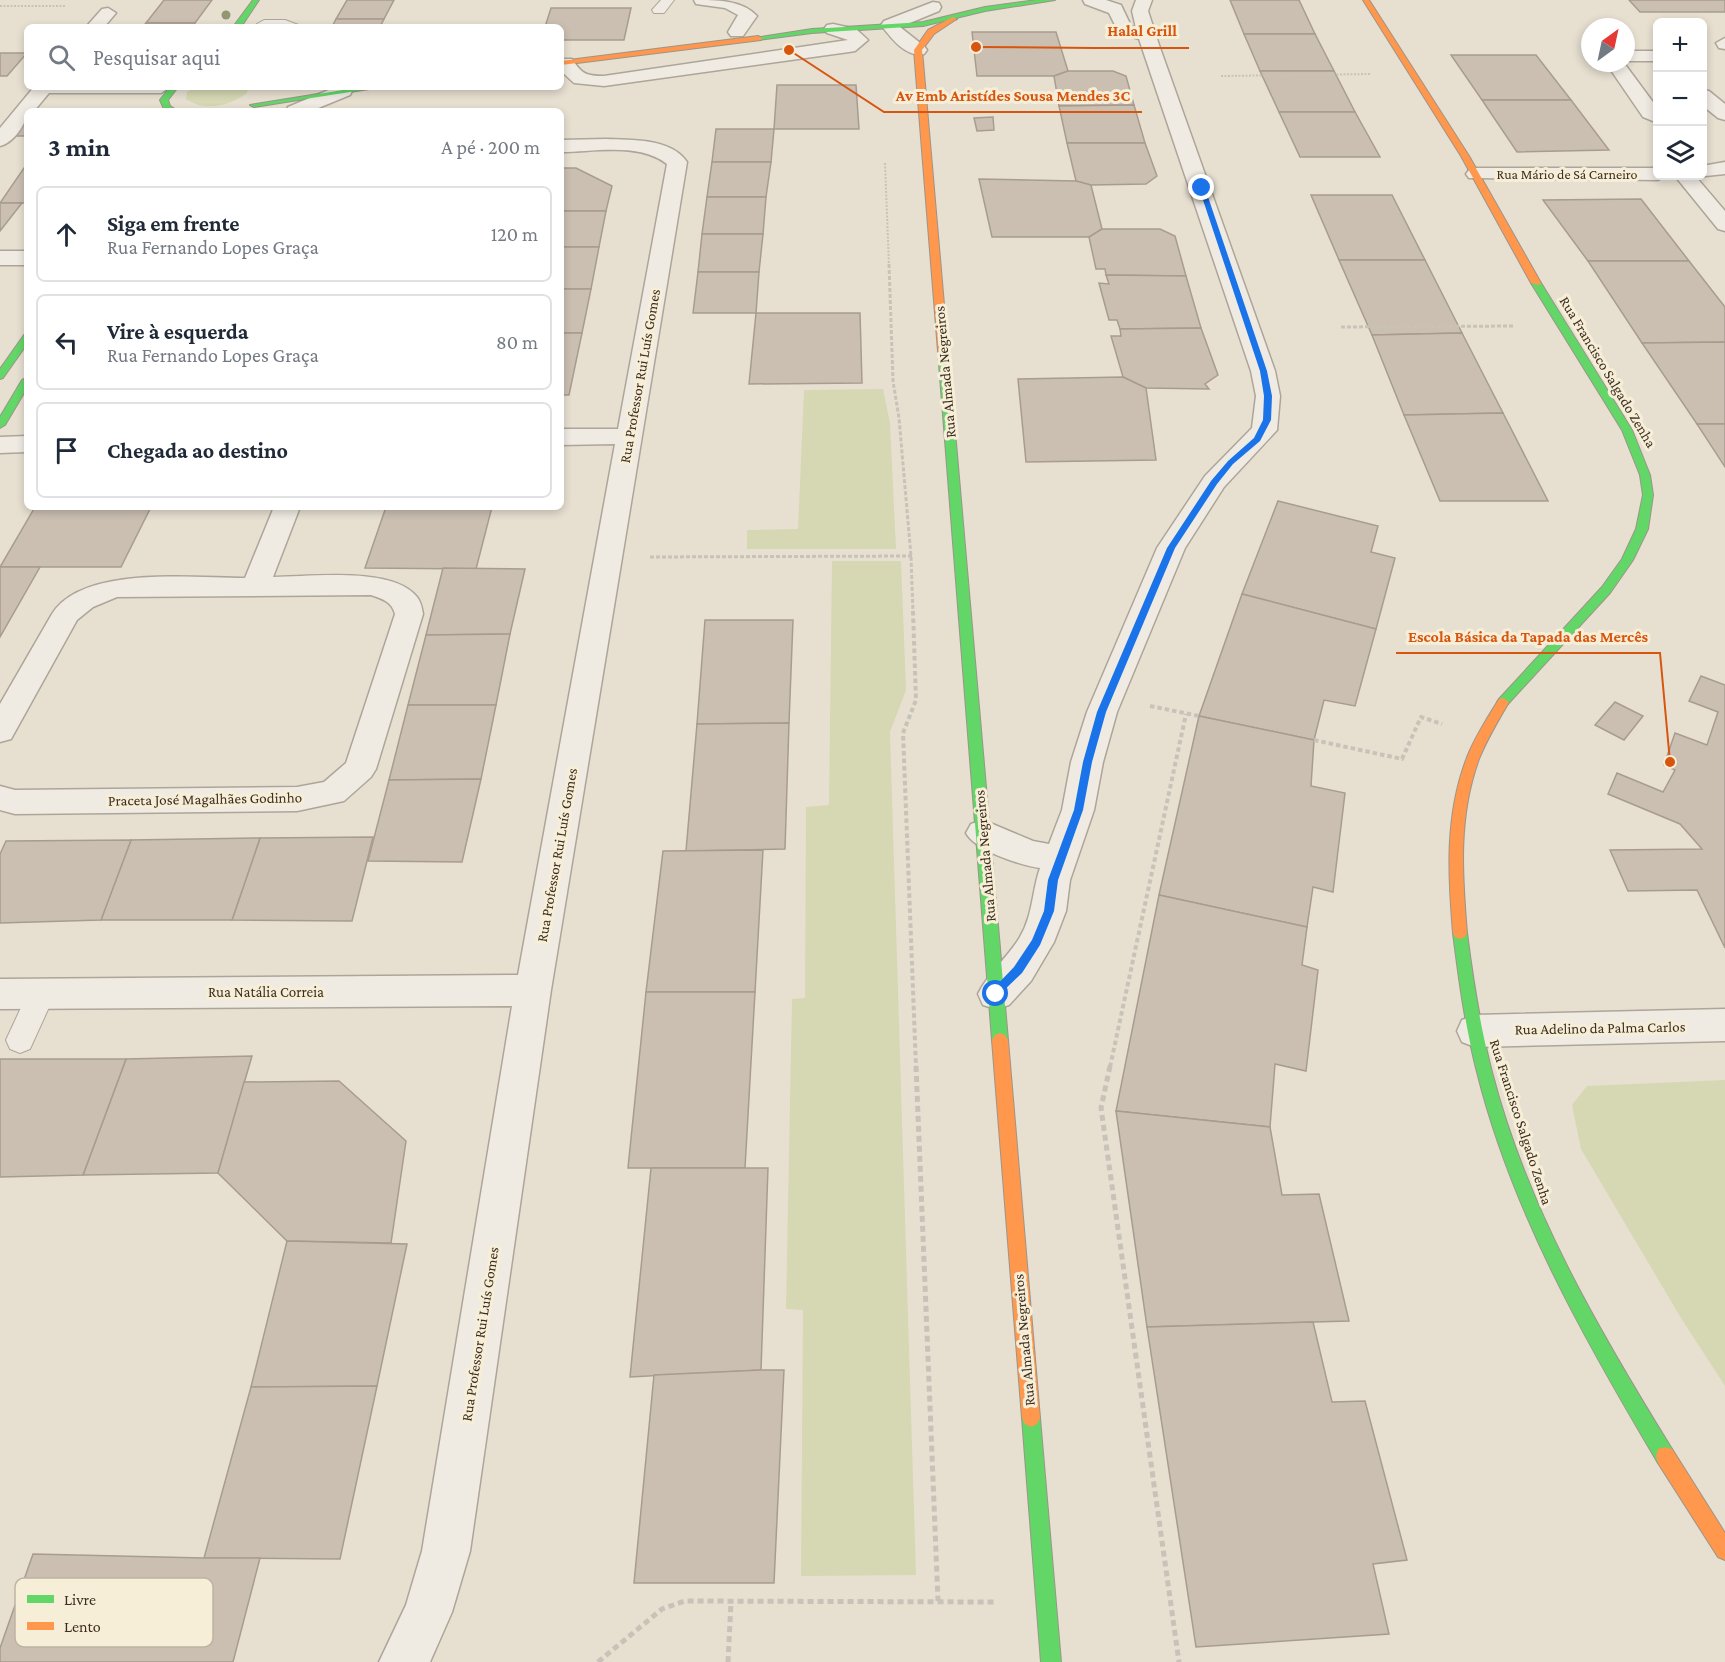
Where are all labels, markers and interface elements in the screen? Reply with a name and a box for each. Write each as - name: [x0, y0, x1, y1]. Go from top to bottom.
- callout: Halal Grill: [1095, 14, 1189, 48]
- north arrow: [1581, 18, 1635, 72]
- map controls: [1653, 18, 1707, 180]
- button: +: [1653, 18, 1707, 72]
- text: Halal Grill: [1107, 22, 1177, 39]
- search box: [24, 24, 564, 90]
- icon: search: [45, 41, 78, 74]
- text: Pesquisar aqui: [93, 45, 220, 70]
- button: −: [1653, 72, 1707, 126]
- callout: Av Emb Aristídes Sousa Mendes 3C: [884, 78, 1142, 112]
- text: Av Emb Aristídes Sousa Mendes 3C: [895, 87, 1130, 104]
- button: layers: [1653, 126, 1707, 180]
- text: 3 min: [48, 133, 110, 162]
- text: A pé · 200 m: [441, 136, 540, 158]
- street label: Rua Mário de Sá Carneiro: [1497, 166, 1637, 182]
- route end: [1188, 174, 1214, 200]
- text: Siga em frente: [107, 211, 240, 236]
- icon: ahead: [50, 218, 83, 251]
- text: 120 m: [491, 223, 538, 245]
- text: Rua Fernando Lopes Graça: [107, 236, 319, 258]
- street label: Rua Professor Rui Luís Gomes: [617, 288, 663, 464]
- street label: Rua Francisco Salgado Zenha: [1556, 294, 1660, 451]
- street label: Rua Almada Negreiros: [931, 305, 960, 439]
- text: Vire à esquerda: [107, 319, 248, 344]
- icon: left: [50, 326, 83, 359]
- text: 80 m: [496, 331, 538, 353]
- text: Rua Fernando Lopes Graça: [107, 344, 319, 366]
- icon: arrive: [50, 434, 83, 467]
- text: Chegada ao destino: [107, 438, 288, 463]
- callout: Escola Básica da Tapada das Mercês: [1396, 619, 1660, 653]
- text: Escola Básica da Tapada das Mercês: [1408, 628, 1649, 645]
- street label: Rua Professor Rui Luís Gomes: [534, 767, 580, 943]
- street label: Praceta José Magalhães Godinho: [108, 789, 302, 810]
- street label: Rua Almada Negreiros: [971, 789, 1000, 923]
- route start: [982, 980, 1008, 1006]
- street label: Rua Natália Correia: [208, 984, 324, 1000]
- street label: Rua Adelino da Palma Carlos: [1514, 1019, 1686, 1037]
- street label: Rua Francisco Salgado Zenha: [1486, 1037, 1555, 1207]
- street label: Rua Professor Rui Luís Gomes: [458, 1246, 502, 1422]
- street label: Rua Almada Negreiros: [1010, 1273, 1039, 1407]
- legend: [15, 1578, 213, 1647]
- text: Livre: [64, 1591, 96, 1608]
- text: Lento: [64, 1618, 101, 1635]

